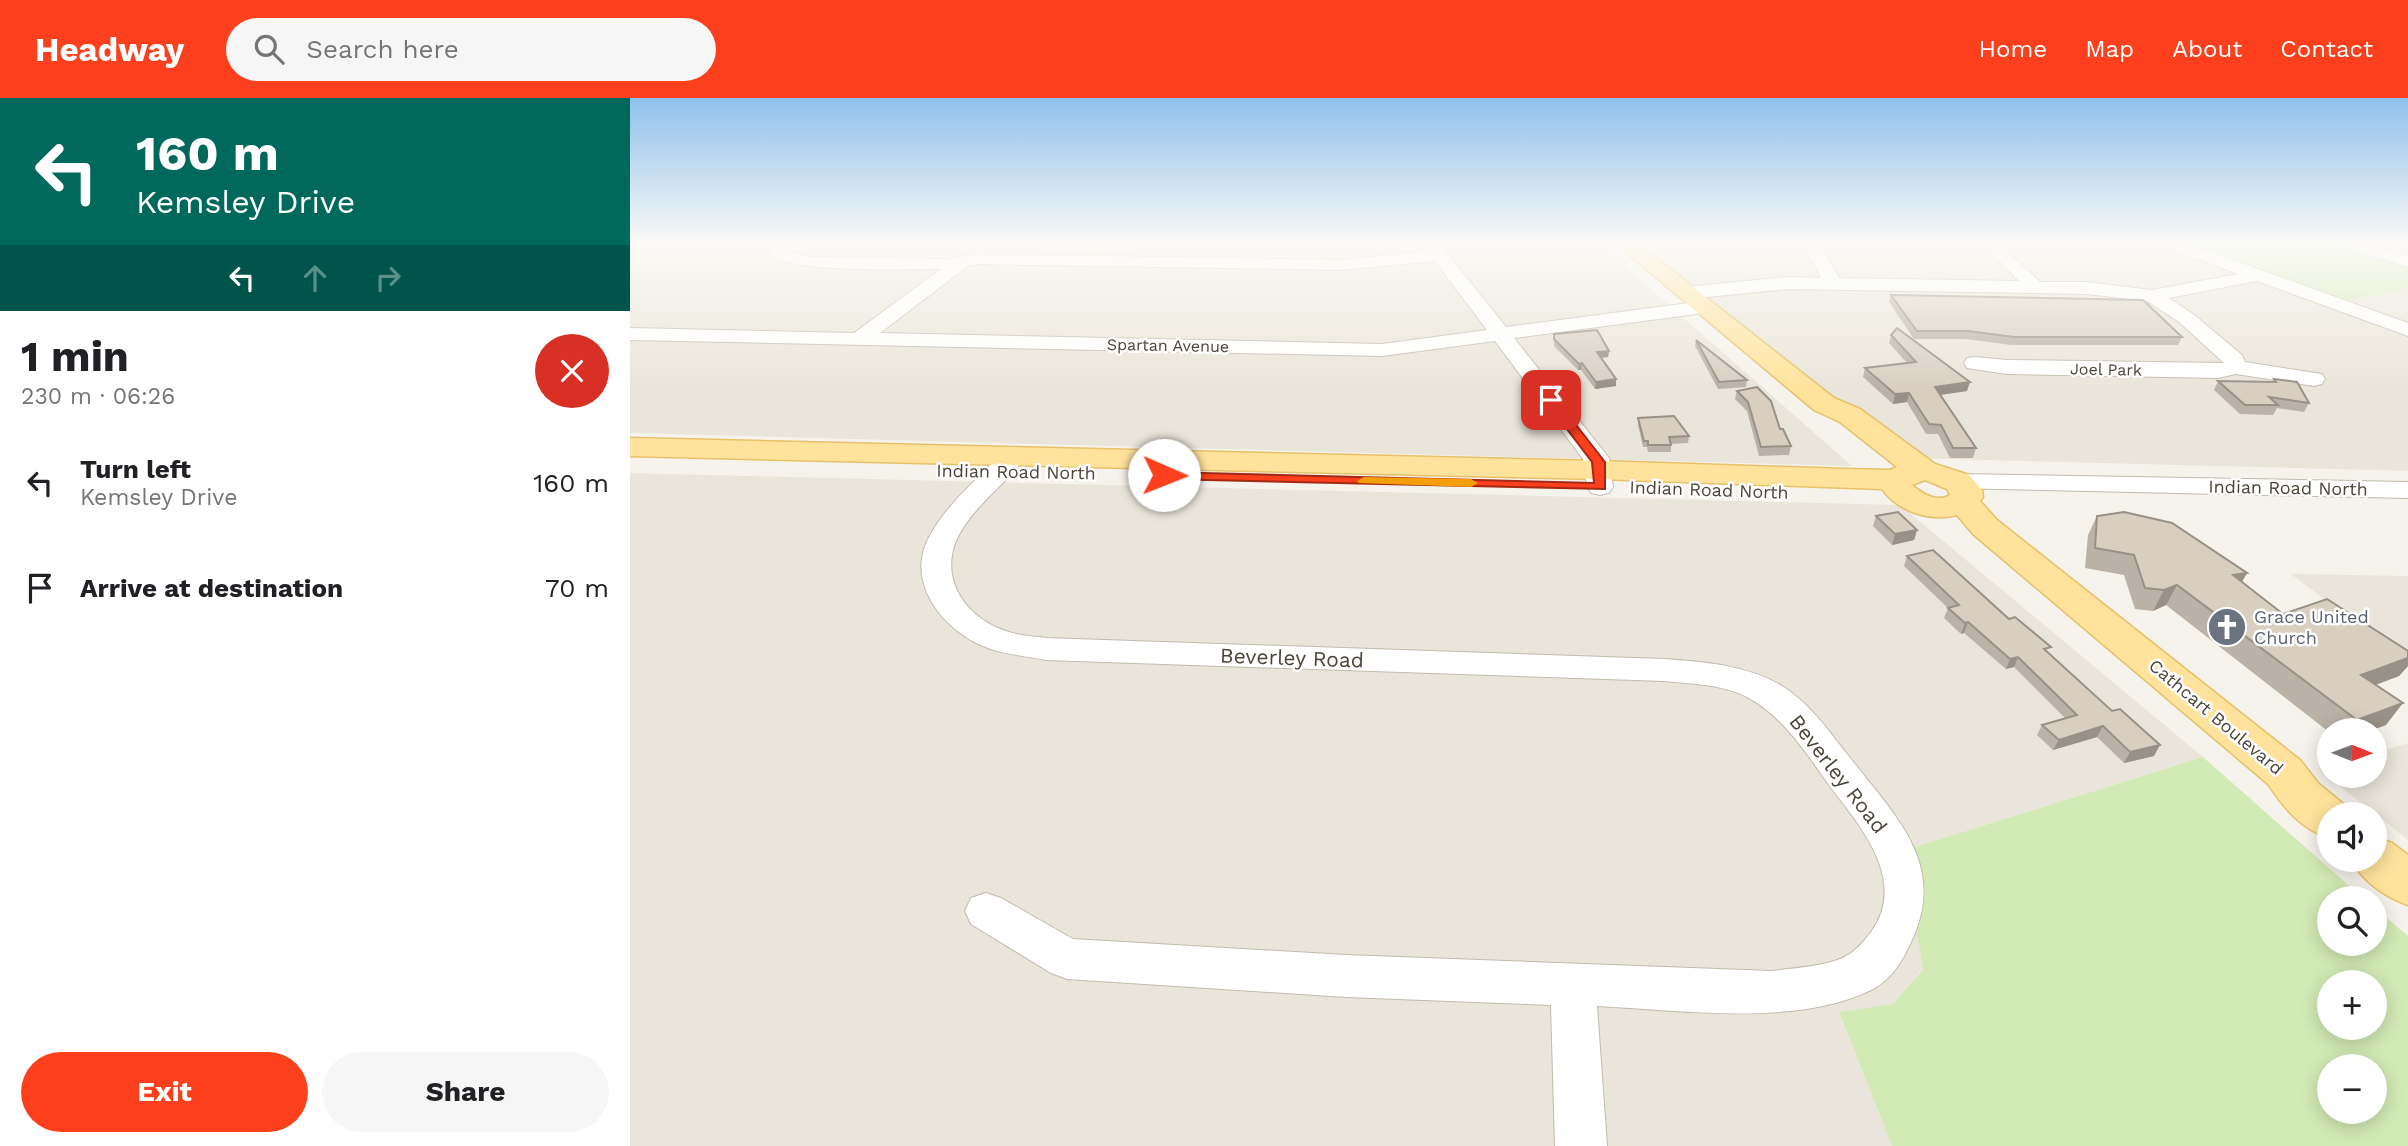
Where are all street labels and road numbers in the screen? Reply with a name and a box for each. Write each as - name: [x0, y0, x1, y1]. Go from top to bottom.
- street label: Spartan Avenue: [1107, 335, 1229, 356]
- street label: Joel Park: [2070, 359, 2142, 380]
- street label: Indian Road North: [936, 460, 1096, 483]
- street label: Indian Road North: [1629, 476, 1789, 503]
- street label: Indian Road North: [2208, 476, 2368, 499]
- street label: Beverley Road: [1220, 642, 1364, 673]
- street label: Cathcart Boulevard: [2145, 654, 2288, 779]
- street label: Beverley Road: [1784, 709, 1893, 838]

